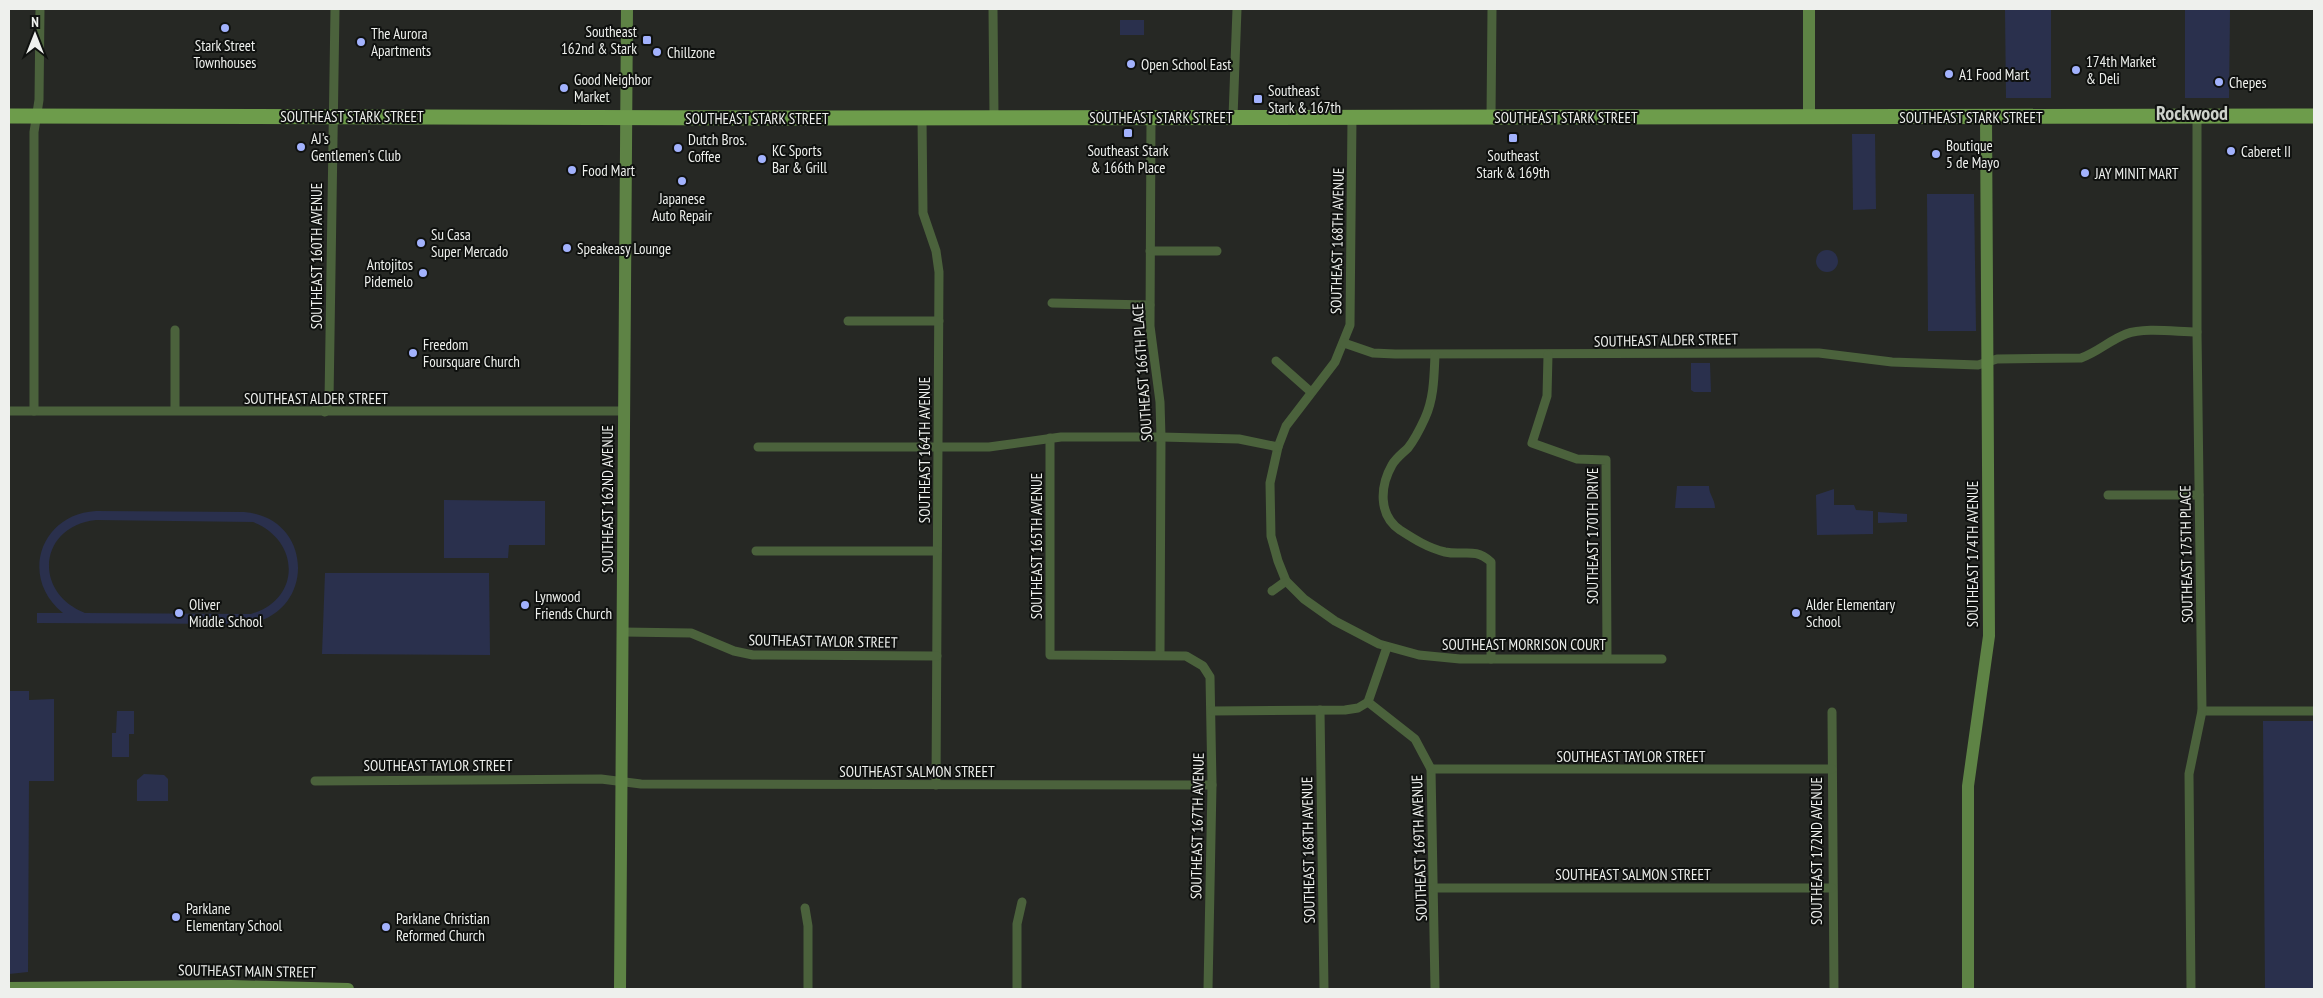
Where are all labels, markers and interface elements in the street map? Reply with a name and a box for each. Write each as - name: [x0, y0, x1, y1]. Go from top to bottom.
- north arrow: [10, 10, 60, 60]
- text: N: [31, 13, 39, 31]
- marker: Stark Street Townhouses: [219, 22, 231, 34]
- place label: Southeast 162nd & Stark: [561, 22, 637, 58]
- place label: The Aurora Apartments: [371, 24, 431, 60]
- marker: Southeast 162nd & Stark: [641, 34, 653, 46]
- place label: Stark Street Townhouses: [194, 36, 256, 72]
- marker: The Aurora Apartments: [355, 36, 367, 48]
- place label: Chillzone: [667, 43, 715, 62]
- marker: Chillzone: [651, 46, 663, 58]
- place label: 174th Market & Deli: [2086, 52, 2156, 88]
- place label: Open School East: [1141, 55, 1231, 74]
- marker: Open School East: [1125, 58, 1137, 70]
- marker: 174th Market & Deli: [2070, 64, 2082, 76]
- place label: A1 Food Mart: [1959, 65, 2029, 84]
- marker: A1 Food Mart: [1943, 68, 1955, 80]
- place label: Good Neighbor Market: [574, 70, 653, 106]
- place label: Chepes: [2229, 73, 2266, 92]
- marker: Chepes: [2213, 76, 2225, 88]
- place label: Southeast Stark & 167th: [1268, 81, 1341, 117]
- marker: Good Neighbor Market: [558, 82, 570, 94]
- marker: Southeast Stark & 167th: [1252, 93, 1264, 105]
- district label: Rockwood: [2156, 100, 2228, 126]
- street label: SOUTHEAST STARK STREET: [280, 107, 424, 126]
- street label: SOUTHEAST STARK STREET: [1089, 108, 1233, 127]
- street label: SOUTHEAST STARK STREET: [1494, 108, 1638, 127]
- street label: SOUTHEAST STARK STREET: [1899, 108, 2043, 127]
- street label: SOUTHEAST STARK STREET: [685, 109, 829, 128]
- marker: Southeast Stark & 166th Place: [1122, 127, 1134, 139]
- place label: AJ's Gentlemen's Club: [311, 129, 401, 165]
- place label: Dutch Bros. Coffee: [688, 130, 747, 166]
- marker: Southeast Stark & 169th: [1507, 132, 1519, 144]
- place label: Boutique 5 de Mayo: [1946, 136, 1999, 172]
- marker: AJ's Gentlemen's Club: [295, 141, 307, 153]
- place label: KC Sports Bar & Grill: [772, 141, 828, 177]
- place label: Southeast Stark & 166th Place: [1087, 141, 1169, 177]
- marker: Dutch Bros. Coffee: [672, 142, 684, 154]
- place label: Caberet II: [2241, 142, 2291, 161]
- marker: Caberet II: [2225, 145, 2237, 157]
- place label: Southeast Stark & 169th: [1476, 146, 1550, 182]
- marker: Boutique 5 de Mayo: [1930, 148, 1942, 160]
- marker: KC Sports Bar & Grill: [756, 153, 768, 165]
- place label: Food Mart: [582, 161, 635, 180]
- marker: Food Mart: [566, 164, 578, 176]
- place label: JAY MINIT MART: [2094, 164, 2179, 183]
- marker: JAY MINIT MART: [2079, 167, 2091, 179]
- street label: SOUTHEAST 168TH AVENUE: [1326, 168, 1348, 314]
- marker: Japanese Auto Repair: [676, 175, 688, 187]
- street label: SOUTHEAST 160TH AVENUE: [307, 183, 326, 329]
- place label: Japanese Auto Repair: [652, 189, 713, 225]
- place label: Su Casa Super Mercado: [431, 225, 508, 261]
- marker: Su Casa Super Mercado: [415, 237, 427, 249]
- place label: Speakeasy Lounge: [577, 239, 671, 258]
- marker: Speakeasy Lounge: [561, 242, 573, 254]
- place label: Antojitos Pidemelo: [364, 255, 413, 291]
- marker: Antojitos Pidemelo: [417, 267, 429, 279]
- street label: SOUTHEAST 166TH PLACE: [1128, 303, 1156, 441]
- street label: SOUTHEAST ALDER STREET: [1594, 329, 1738, 351]
- place label: Freedom Foursquare Church: [423, 335, 520, 371]
- marker: Freedom Foursquare Church: [407, 347, 419, 359]
- street label: SOUTHEAST 164TH AVENUE: [915, 377, 934, 523]
- street label: SOUTHEAST ALDER STREET: [244, 389, 388, 408]
- street label: SOUTHEAST 162ND AVENUE: [598, 425, 617, 573]
- street label: SOUTHEAST 170TH DRIVE: [1583, 468, 1602, 604]
- street label: SOUTHEAST 165TH AVENUE: [1027, 473, 1046, 619]
- street label: SOUTHEAST 174TH AVENUE: [1963, 481, 1982, 627]
- street label: SOUTHEAST 175TH PLACE: [2175, 485, 2197, 623]
- place label: Lynwood Friends Church: [535, 587, 612, 623]
- place label: Oliver Middle School: [189, 595, 263, 631]
- place label: Alder Elementary School: [1806, 595, 1895, 631]
- marker: Lynwood Friends Church: [519, 599, 531, 611]
- marker: Oliver Middle School: [173, 607, 185, 619]
- marker: Alder Elementary School: [1790, 607, 1802, 619]
- street label: SOUTHEAST TAYLOR STREET: [748, 630, 898, 652]
- street label: SOUTHEAST MORRISON COURT: [1442, 635, 1606, 654]
- street label: SOUTHEAST TAYLOR STREET: [1557, 747, 1706, 766]
- street label: SOUTHEAST 167TH AVENUE: [1186, 753, 1208, 899]
- street label: SOUTHEAST TAYLOR STREET: [364, 756, 513, 775]
- street label: SOUTHEAST SALMON STREET: [839, 762, 995, 781]
- street label: SOUTHEAST 169TH AVENUE: [1407, 774, 1431, 922]
- street label: SOUTHEAST 168TH AVENUE: [1297, 777, 1319, 923]
- street label: SOUTHEAST 172ND AVENUE: [1807, 777, 1826, 925]
- street label: SOUTHEAST SALMON STREET: [1555, 865, 1711, 884]
- place label: Parklane Elementary School: [186, 899, 283, 935]
- place label: Parklane Christian Reformed Church: [396, 909, 490, 945]
- marker: Parklane Elementary School: [170, 911, 182, 923]
- marker: Parklane Christian Reformed Church: [380, 921, 392, 933]
- street label: SOUTHEAST MAIN STREET: [178, 960, 316, 982]

